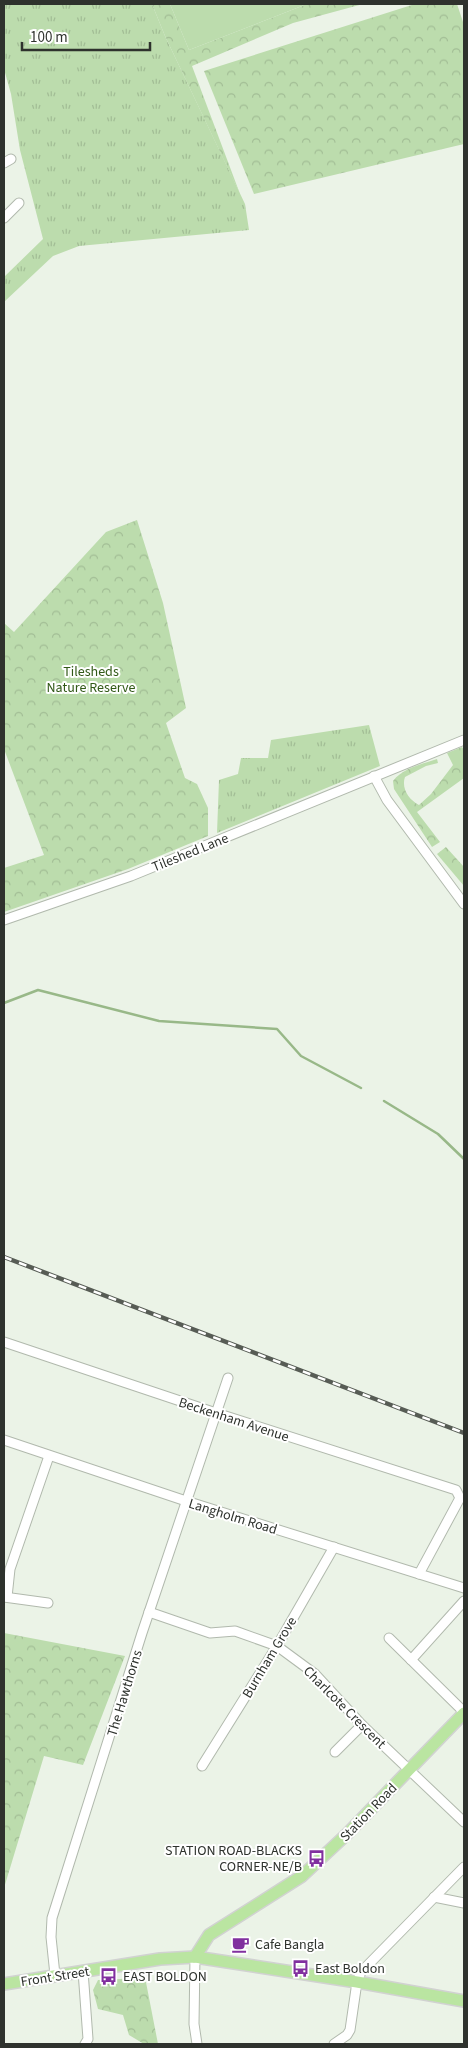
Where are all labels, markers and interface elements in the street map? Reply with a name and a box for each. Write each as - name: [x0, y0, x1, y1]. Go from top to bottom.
- scale bar: [22, 20, 150, 52]
- text: 100 m: [30, 27, 68, 48]
- park label: Tilesheds Nature Reserve: [47, 662, 136, 698]
- street label: Tileshed Lane: [149, 828, 232, 877]
- street label: Beckenham Avenue: [176, 1393, 292, 1447]
- street label: Langholm Road: [186, 1494, 280, 1540]
- street label: Burnham Grove: [238, 1613, 302, 1702]
- street label: The Hawthorns: [102, 1647, 148, 1739]
- street label: Charlcote Crescent: [298, 1662, 390, 1754]
- street label: Station Road: [336, 1779, 402, 1847]
- place label: STATION ROAD-BLACKS CORNER-NE/B: [165, 1841, 302, 1877]
- bus stop icon: STATION ROAD-BLACKS CORNER-NE/B: [306, 1848, 326, 1868]
- cafe icon: Cafe Bangla: [231, 1934, 251, 1954]
- place label: Cafe Bangla: [255, 1935, 324, 1955]
- bus stop icon: East Boldon: [291, 1958, 311, 1978]
- place label: East Boldon: [315, 1959, 385, 1979]
- street label: Front Street: [19, 1962, 91, 1992]
- bus stop icon: EAST BOLDON: [99, 1966, 119, 1986]
- place label: EAST BOLDON: [123, 1967, 207, 1987]

